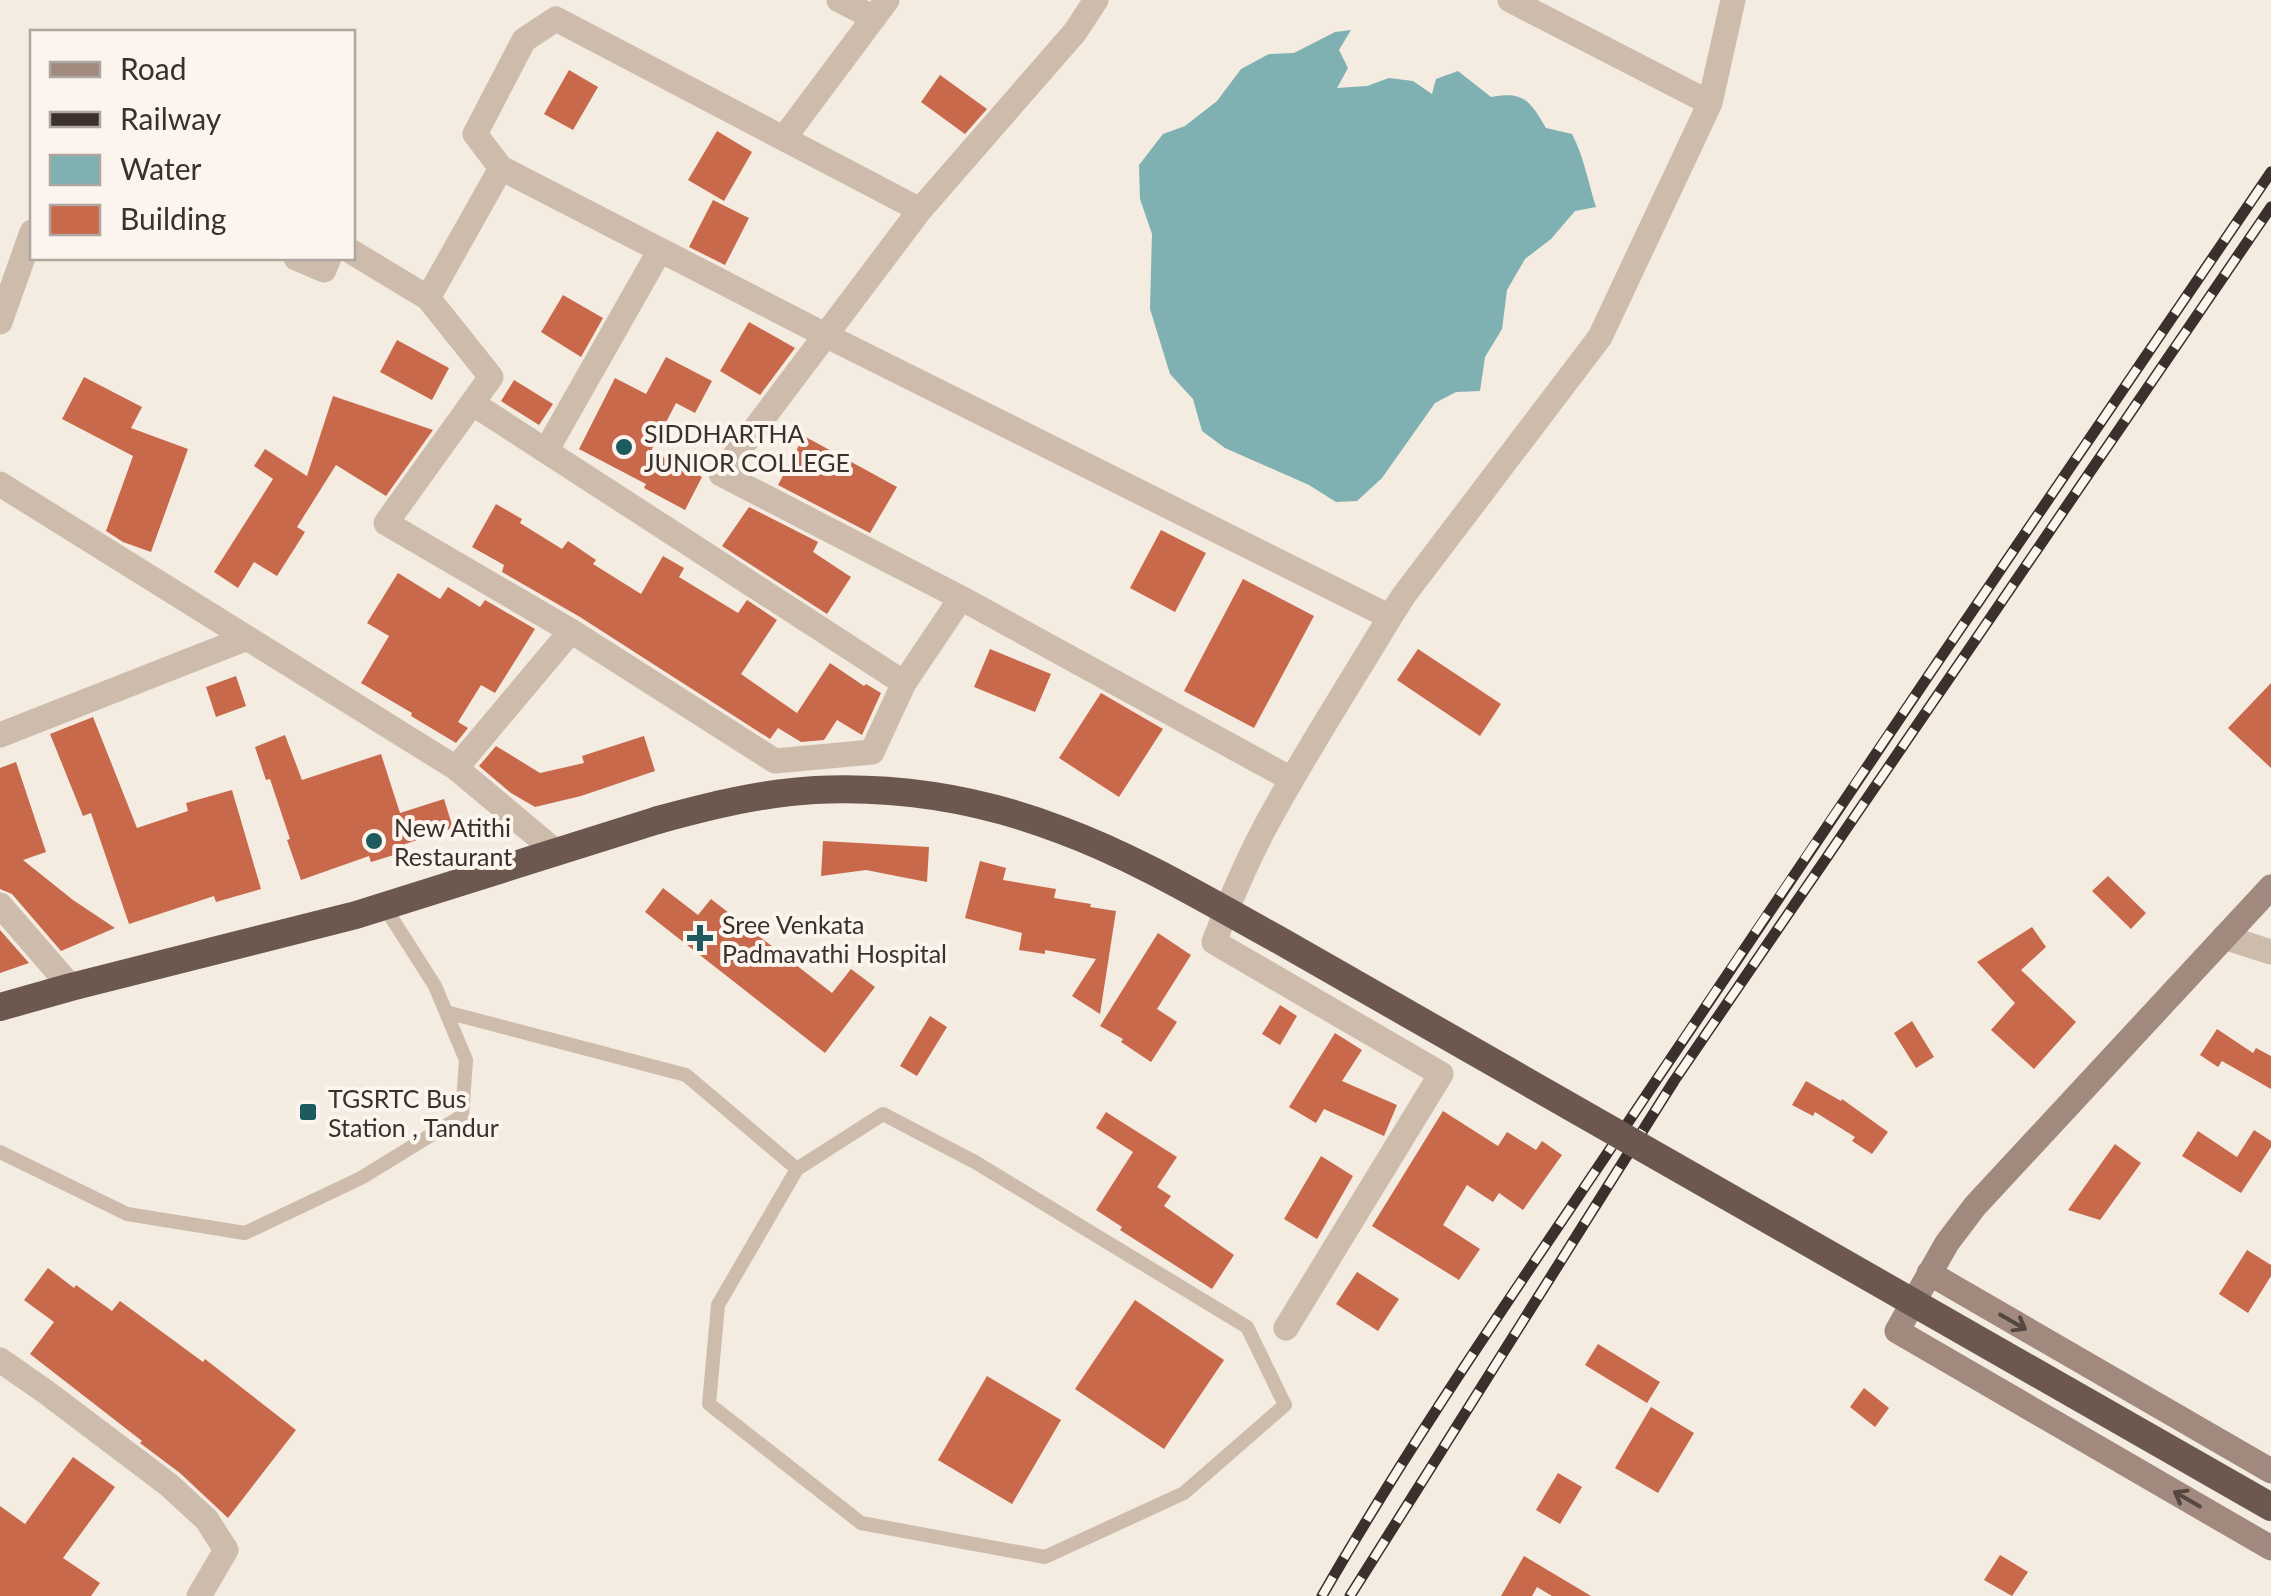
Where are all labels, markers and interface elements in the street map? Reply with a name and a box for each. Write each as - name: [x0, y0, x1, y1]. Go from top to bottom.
- legend: [30, 30, 355, 260]
- text: Road: [120, 50, 187, 86]
- text: Railway: [120, 100, 222, 136]
- text: Water: [120, 150, 202, 186]
- text: Building: [120, 200, 226, 236]
- place label: SIDDHARTHA JUNIOR COLLEGE: [644, 418, 850, 477]
- marker: SIDDHARTHA JUNIOR COLLEGE: [613, 436, 635, 458]
- place label: New Atithi Restaurant: [394, 812, 512, 871]
- marker: New Atithi Restaurant: [363, 830, 385, 852]
- place label: Sree Venkata Padmavathi Hospital: [722, 909, 947, 968]
- marker: Sree Venkata Padmavathi Hospital: [687, 925, 713, 951]
- place label: TGSRTC Bus Station , Tandur: [328, 1083, 499, 1142]
- marker: TGSRTC Bus Station , Tandur: [297, 1101, 319, 1123]
- one-way arrow: [1998, 1312, 2027, 1332]
- one-way arrow: [2172, 1488, 2202, 1508]

